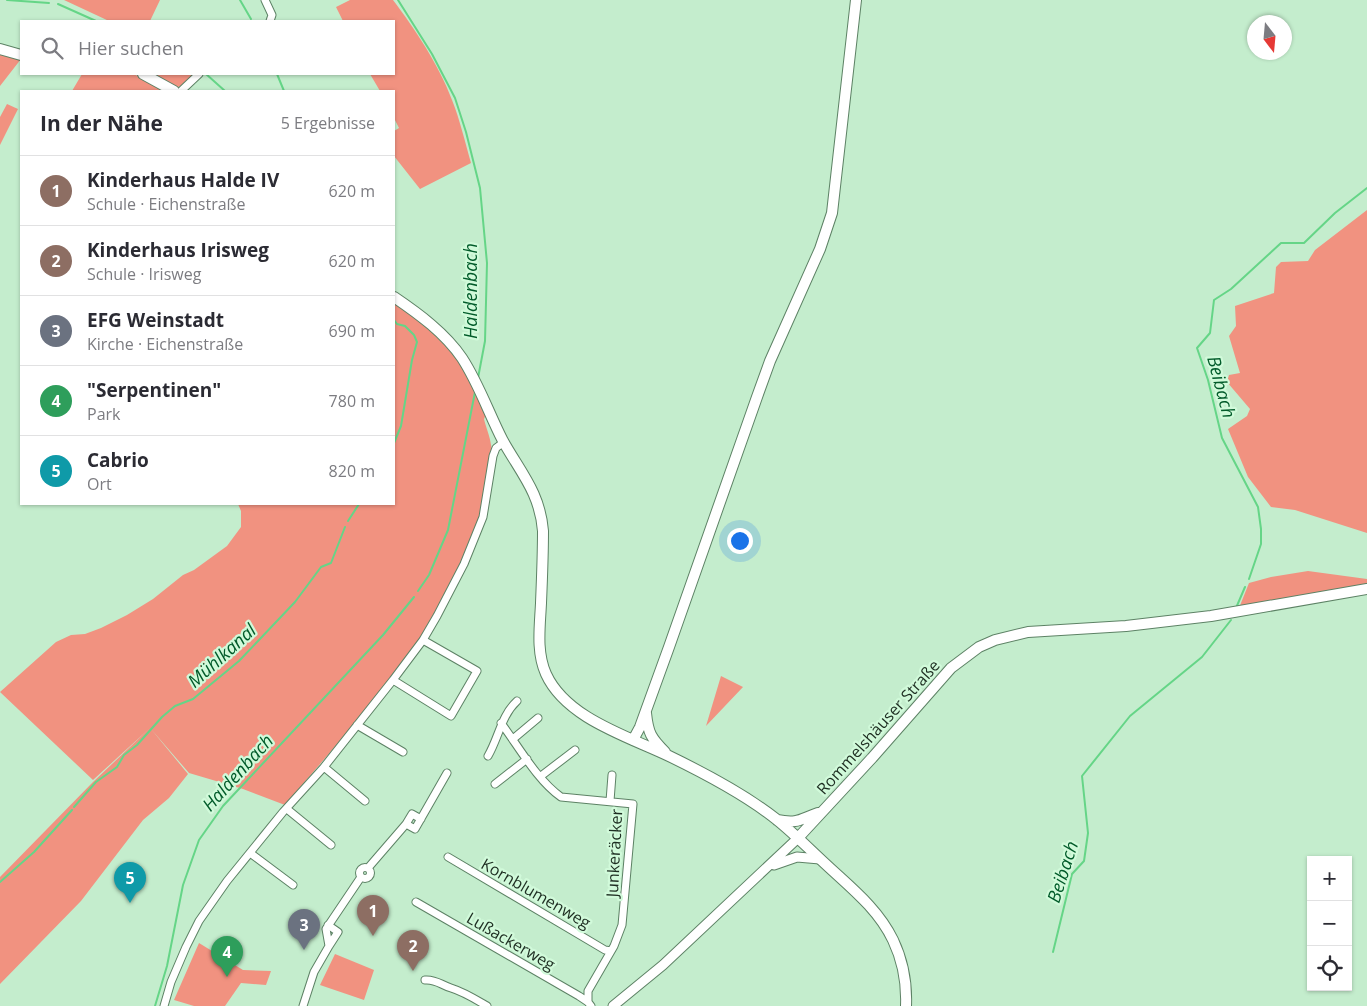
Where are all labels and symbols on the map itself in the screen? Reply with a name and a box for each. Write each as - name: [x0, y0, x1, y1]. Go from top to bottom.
- north arrow: [1247, 15, 1292, 60]
- water label: Haldenbach: [458, 243, 482, 339]
- water label: Beibach: [1202, 353, 1242, 420]
- your location: [727, 528, 753, 554]
- water label: Mühlkanal: [182, 618, 261, 692]
- street label: Rommelshäuser Straße: [811, 655, 945, 799]
- water label: Haldenbach: [196, 729, 278, 816]
- street label: Junkeräcker: [601, 808, 627, 900]
- water label: Beibach: [1041, 838, 1083, 906]
- street label: Kornblumenweg: [477, 853, 595, 933]
- pin: 5: [114, 862, 146, 903]
- pin: 1: [357, 895, 389, 936]
- street label: Lußackerweg: [463, 907, 559, 975]
- pin: 3: [288, 909, 320, 950]
- pin: 2: [397, 930, 429, 971]
- pin: 4: [211, 936, 243, 977]

